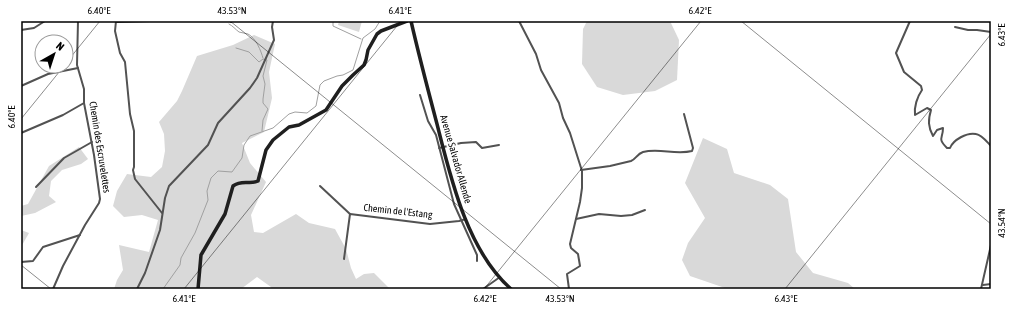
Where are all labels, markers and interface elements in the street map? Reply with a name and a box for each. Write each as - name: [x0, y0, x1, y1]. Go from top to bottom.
- text: 6.40°E: [88, 5, 111, 16]
- text: 43.53°N: [217, 5, 247, 16]
- text: 6.41°E: [389, 5, 412, 16]
- text: 6.42°E: [689, 5, 712, 16]
- text: 6.43°E: [996, 23, 1007, 46]
- north arrow: [34, 34, 74, 74]
- text: N: [54, 40, 67, 53]
- street label: Chemin des Escruvelettes: [87, 100, 113, 194]
- text: 6.40°E: [6, 105, 17, 128]
- street label: Avenue Salvador Allende: [438, 113, 474, 205]
- street label: Chemin de l'Estang: [363, 202, 434, 220]
- text: 43.54°N: [996, 208, 1007, 238]
- text: 6.41°E: [173, 293, 196, 304]
- text: 6.42°E: [474, 293, 497, 304]
- text: 43.53°N: [545, 293, 575, 304]
- text: 6.43°E: [775, 293, 798, 304]

